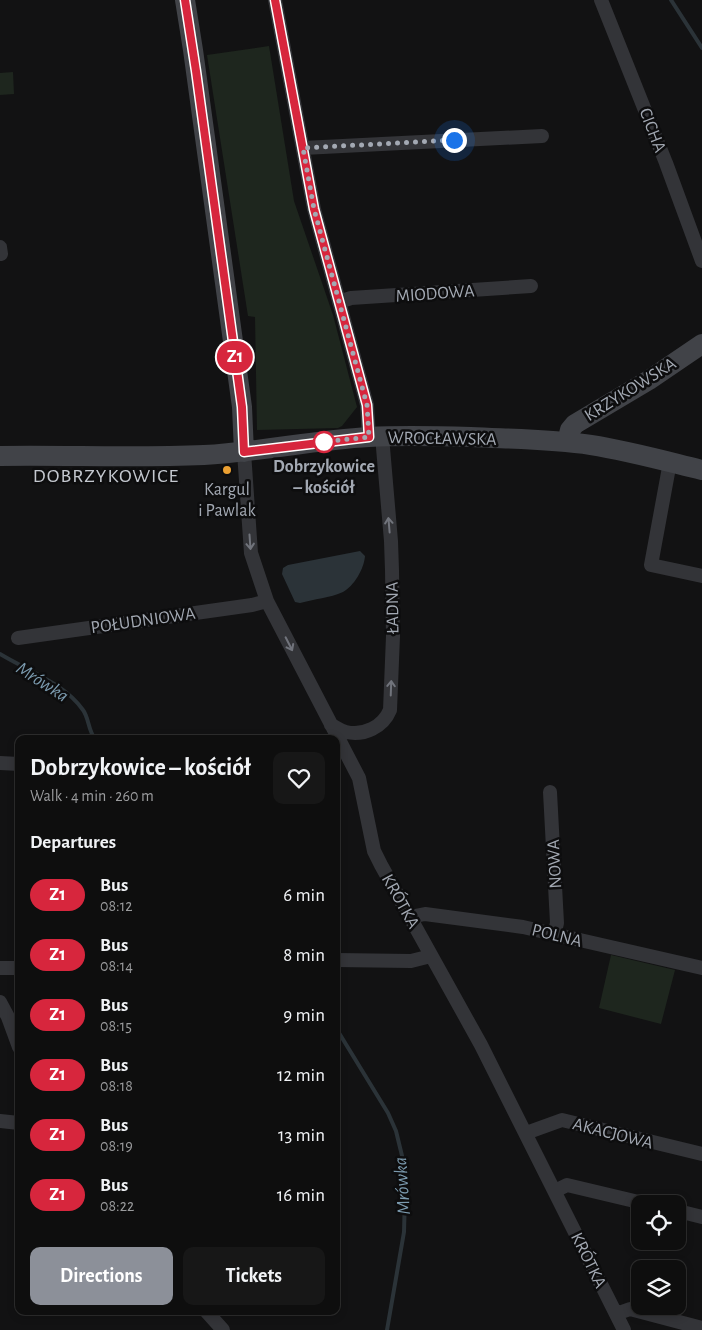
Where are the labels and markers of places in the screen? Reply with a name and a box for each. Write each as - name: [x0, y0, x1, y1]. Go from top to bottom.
- marker: Dobrzykowice – kościół: [313, 431, 335, 453]
- place label: Dobrzykowice – kościół: [273, 458, 375, 497]
- marker: Kargul i Pawlak: [221, 464, 233, 476]
- place label: Kargul i Pawlak: [198, 481, 256, 520]

